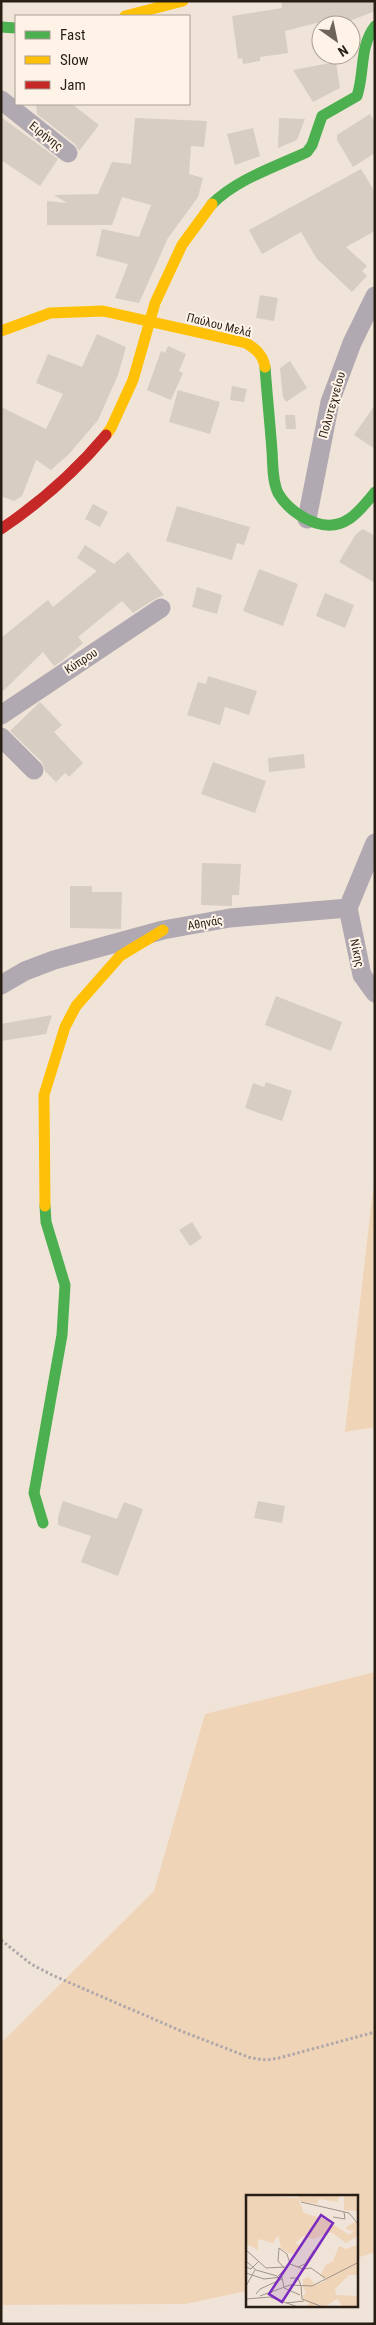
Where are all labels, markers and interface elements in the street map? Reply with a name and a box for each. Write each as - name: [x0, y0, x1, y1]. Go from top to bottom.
- legend: [15, 15, 190, 105]
- north arrow: [311, 15, 361, 65]
- text: Fast: [60, 26, 85, 44]
- text: N: [335, 42, 351, 60]
- text: Slow: [60, 51, 89, 69]
- text: Jam: [60, 76, 86, 94]
- street label: Ειρήνης: [27, 119, 66, 154]
- street label: Παύλου Μελά: [185, 310, 253, 340]
- street label: Πολυτεχνείου: [316, 370, 348, 440]
- street label: Κύπρου: [62, 645, 100, 677]
- street label: Αθηνάς: [186, 913, 224, 933]
- street label: Νίκης: [347, 938, 367, 969]
- inset map: [246, 2195, 358, 2308]

